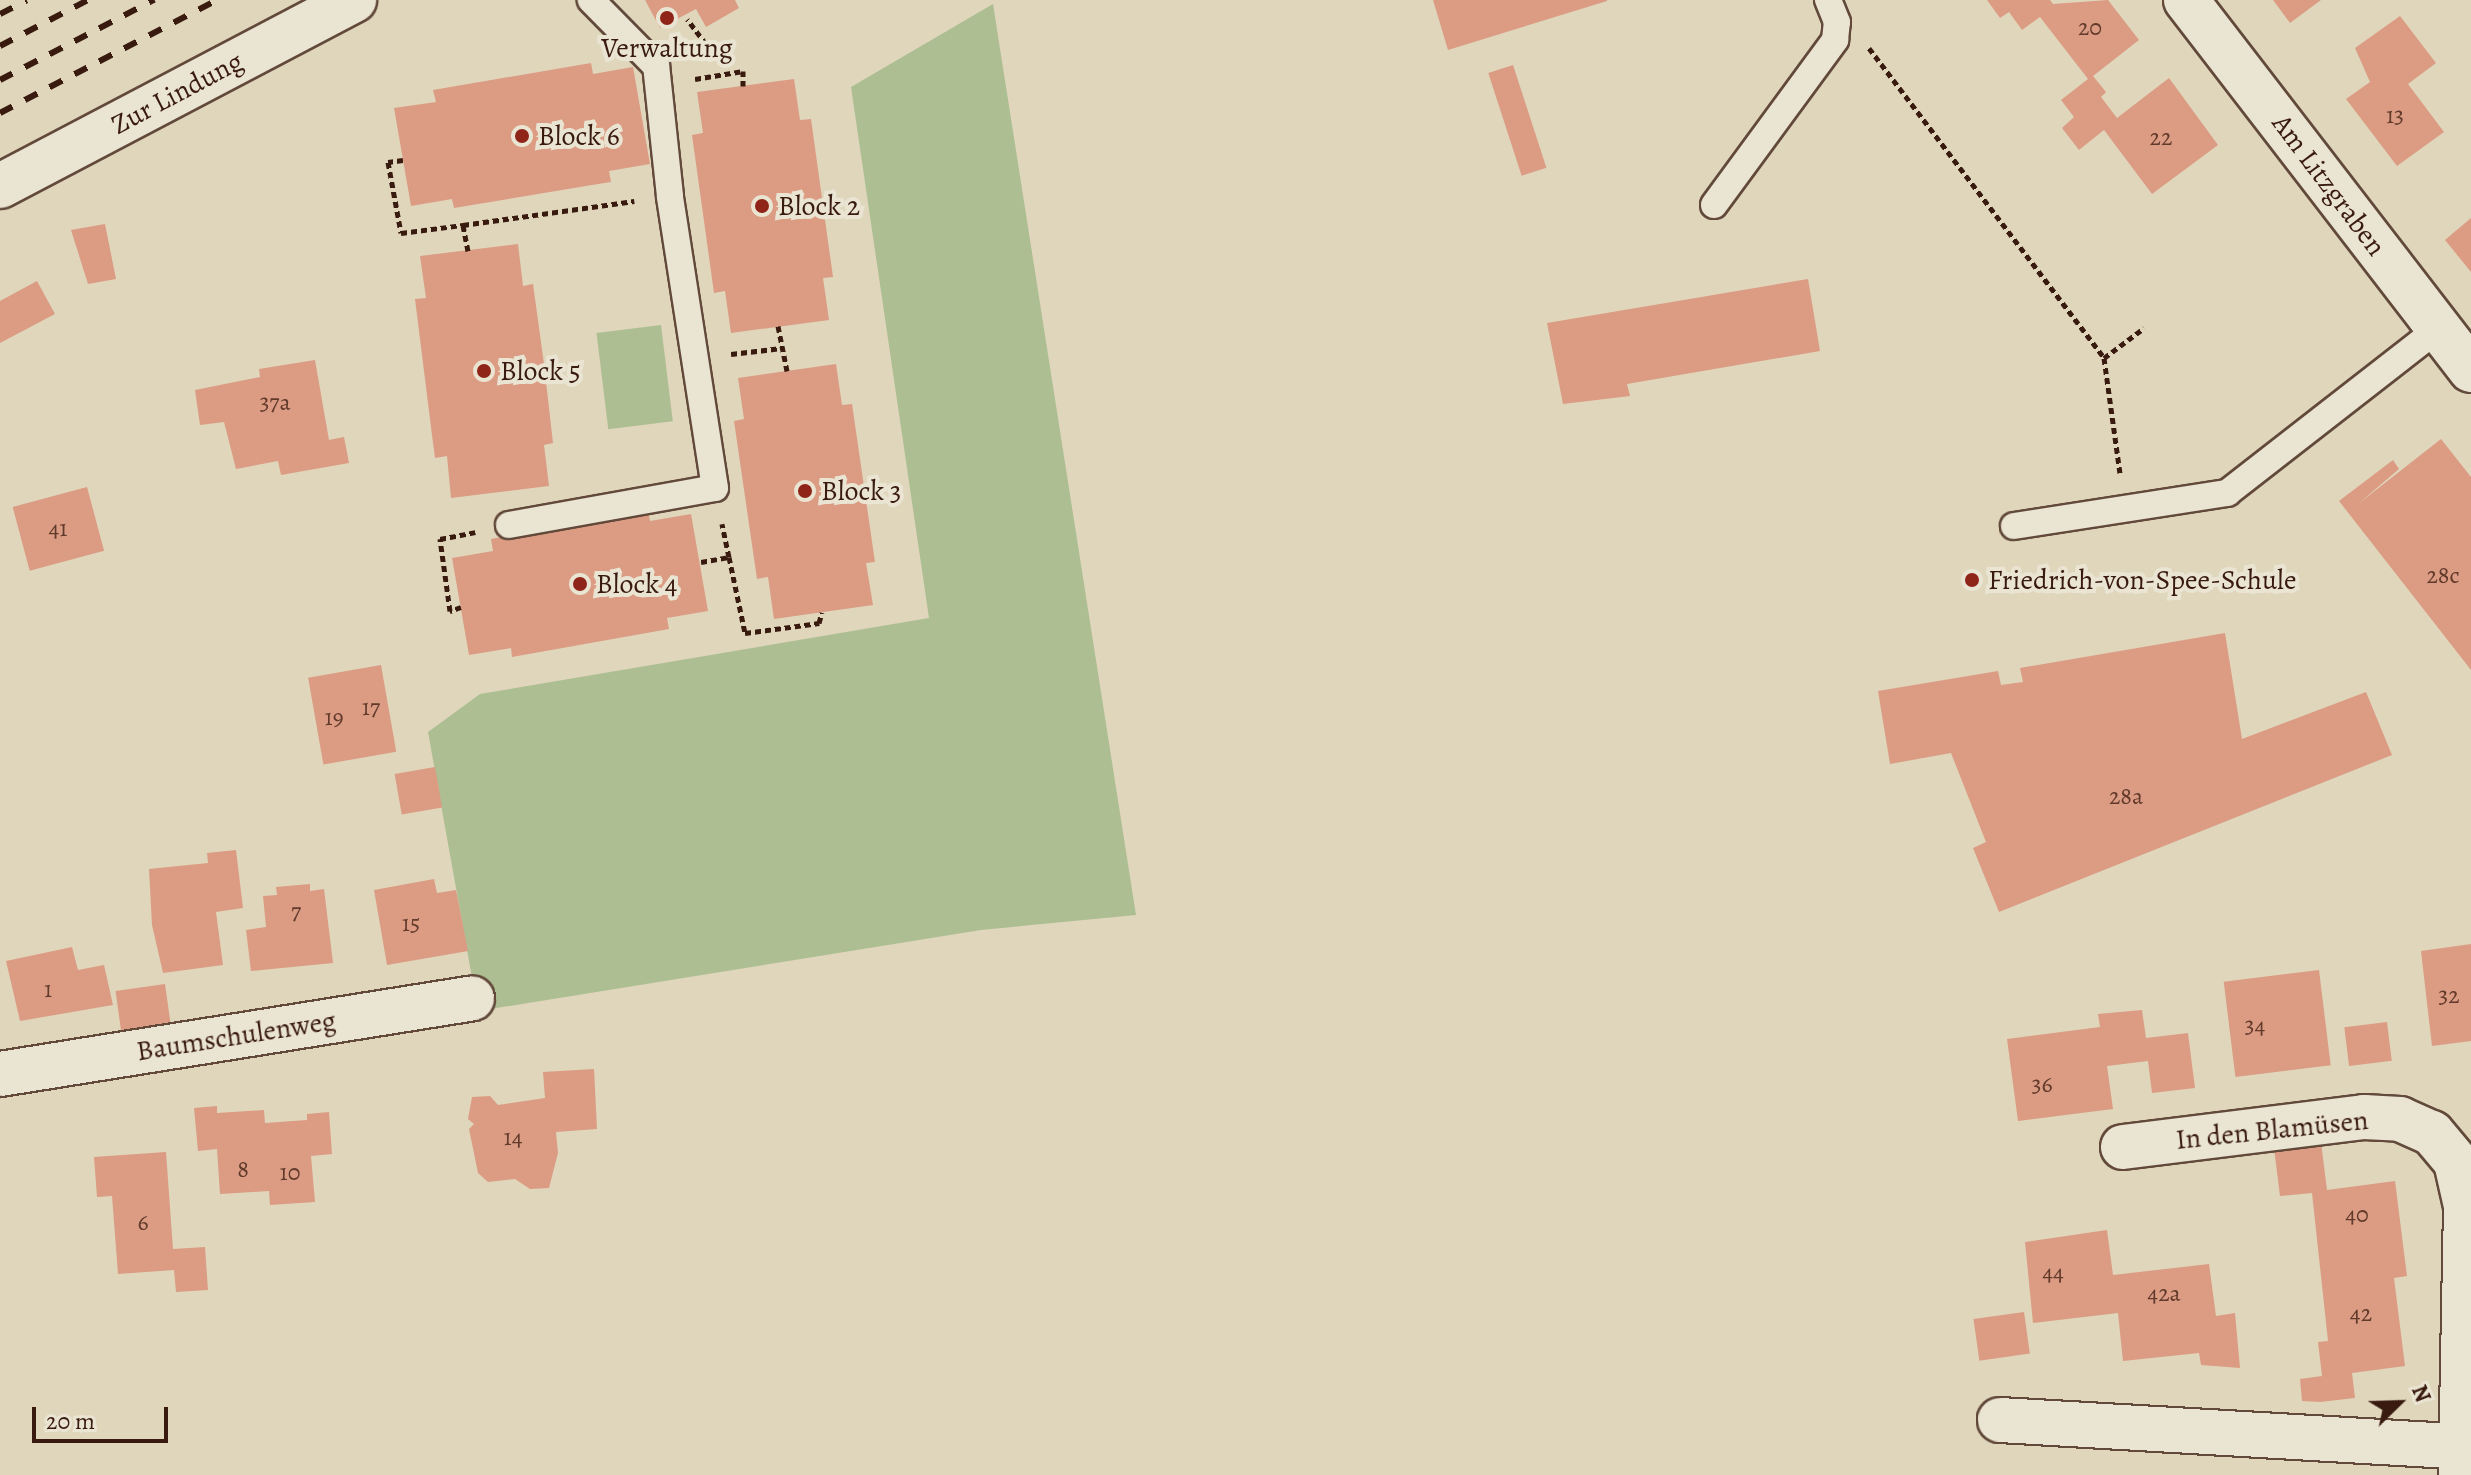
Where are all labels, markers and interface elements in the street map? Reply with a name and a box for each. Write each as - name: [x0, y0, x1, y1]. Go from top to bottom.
- marker: Verwaltung: [658, 9, 676, 27]
- house number: 20: [2078, 14, 2102, 42]
- place label: Verwaltung: [601, 31, 733, 65]
- street label: Zur Lindung: [106, 44, 248, 142]
- house number: 13: [2386, 102, 2404, 130]
- street label: Am Litzgraben: [2265, 108, 2393, 262]
- place label: Block 6: [538, 119, 620, 153]
- house number: 22: [2150, 124, 2172, 152]
- marker: Block 6: [513, 127, 531, 145]
- place label: Block 2: [778, 189, 860, 223]
- marker: Block 2: [753, 197, 771, 215]
- place label: Block 5: [500, 354, 581, 388]
- marker: Block 5: [475, 362, 493, 380]
- house number: 37a: [259, 389, 291, 417]
- place label: Block 3: [821, 474, 901, 508]
- marker: Block 3: [796, 482, 814, 500]
- house number: 41: [48, 515, 68, 543]
- house number: 28c: [2426, 562, 2460, 590]
- place label: Friedrich-von-Spee-Schule: [1988, 563, 2296, 597]
- place label: Block 4: [596, 567, 678, 601]
- marker: Friedrich-von-Spee-Schule: [1963, 571, 1981, 589]
- marker: Block 4: [571, 575, 589, 593]
- house number: 17: [362, 694, 380, 722]
- house number: 19: [324, 704, 344, 732]
- house number: 28a: [2109, 783, 2143, 811]
- house number: 7: [291, 898, 301, 926]
- house number: 15: [402, 910, 420, 938]
- house number: 1: [44, 976, 52, 1004]
- house number: 32: [2438, 982, 2460, 1010]
- street label: Baumschulenweg: [134, 1004, 338, 1068]
- house number: 34: [2245, 1012, 2265, 1040]
- house number: 36: [2031, 1071, 2053, 1099]
- street label: In den Blamüsen: [2174, 1103, 2370, 1157]
- house number: 14: [503, 1124, 523, 1152]
- house number: 8: [237, 1156, 249, 1184]
- house number: 10: [280, 1159, 300, 1187]
- house number: 40: [2345, 1201, 2369, 1229]
- house number: 6: [137, 1209, 149, 1237]
- house number: 44: [2042, 1259, 2064, 1287]
- house number: 42a: [2147, 1280, 2181, 1308]
- house number: 42: [2350, 1300, 2372, 1328]
- north arrow: [2359, 1363, 2439, 1443]
- text: N: [2404, 1380, 2438, 1407]
- scale bar: [36, 1391, 172, 1441]
- text: 20 m: [46, 1405, 95, 1437]

